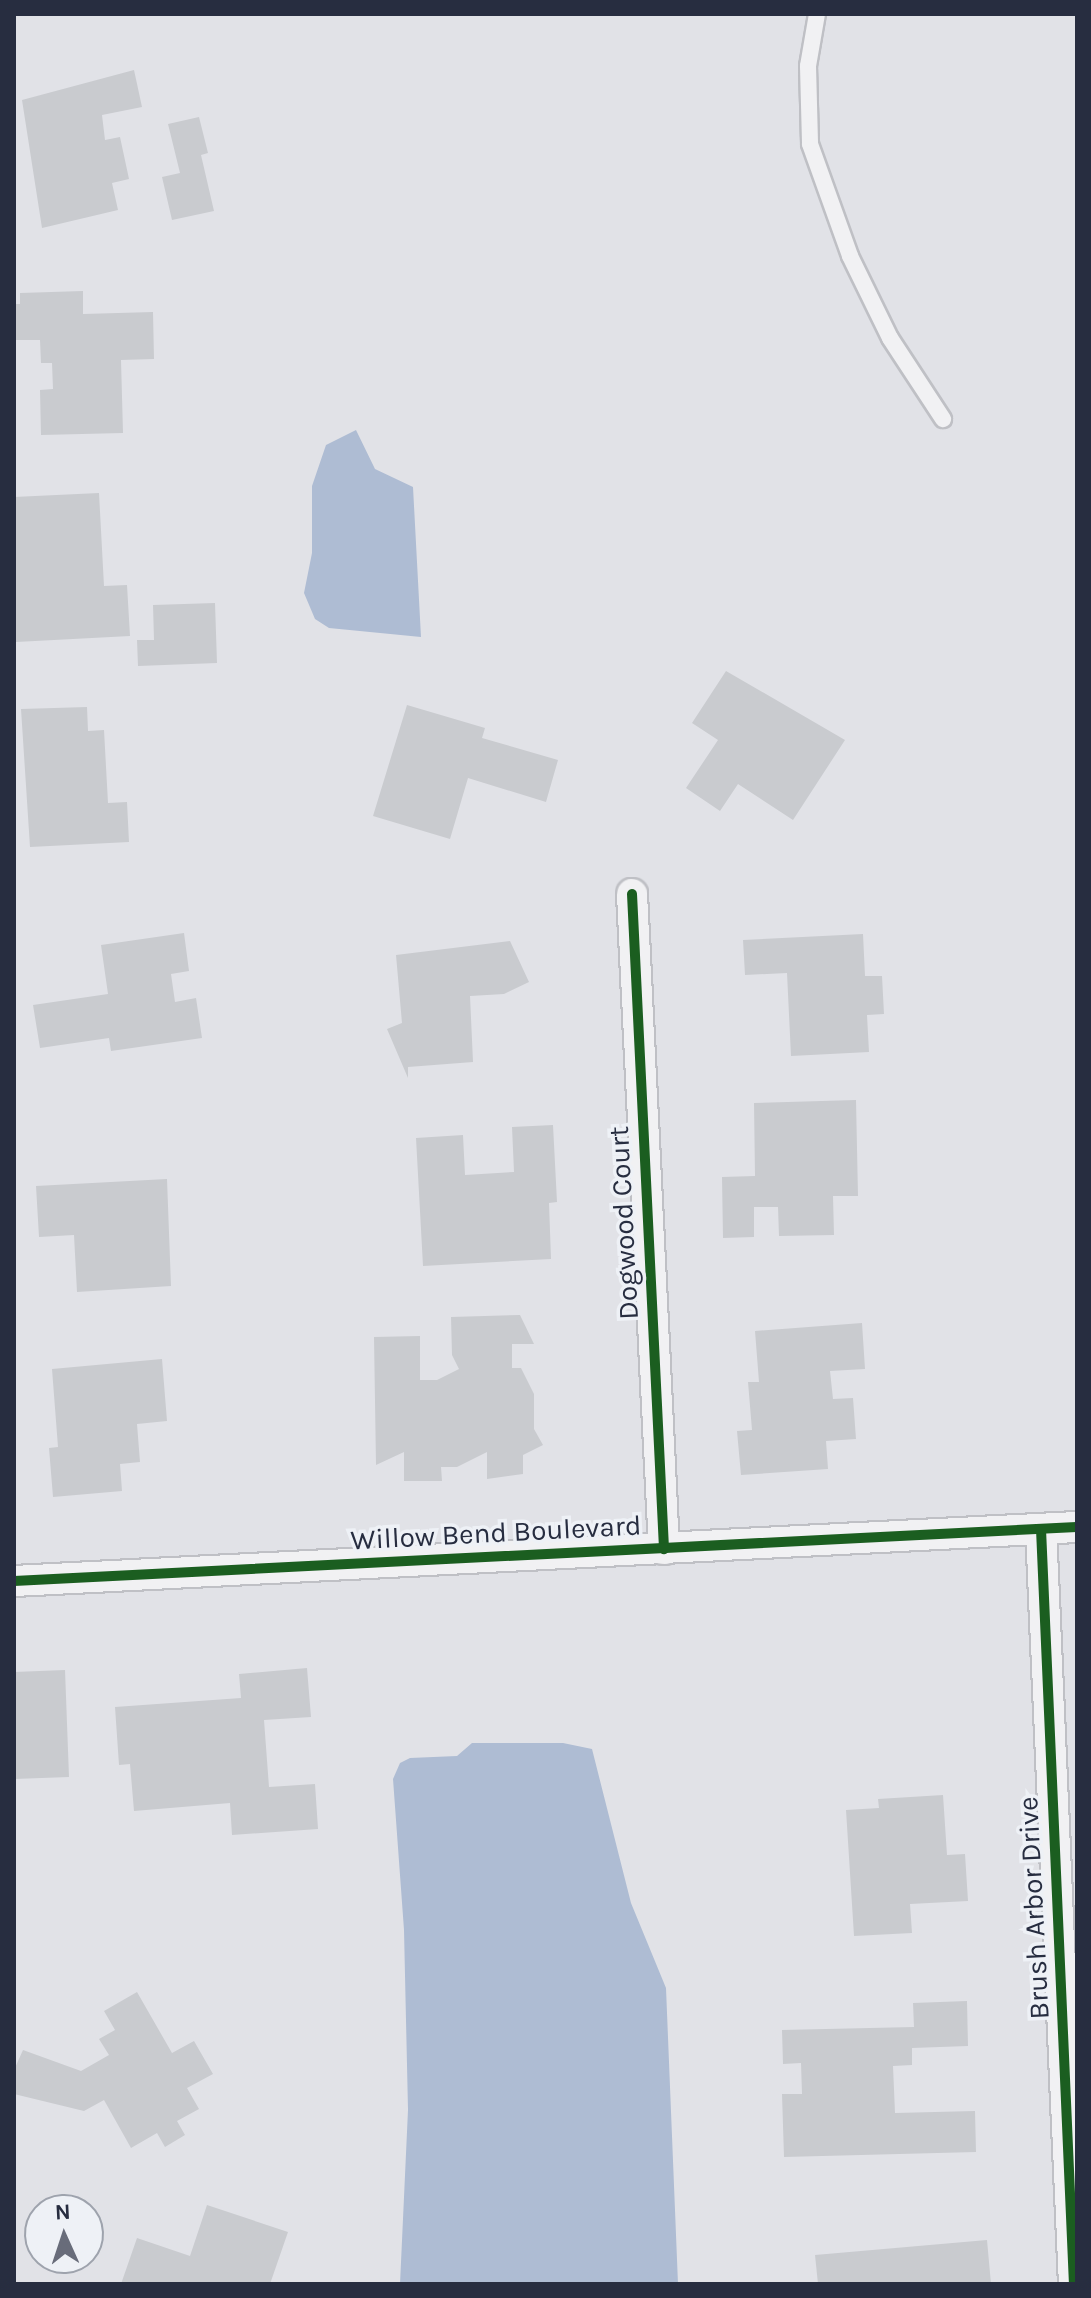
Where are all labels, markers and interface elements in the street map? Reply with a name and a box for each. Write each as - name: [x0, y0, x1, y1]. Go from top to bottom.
- street label: Dogwood Court: [602, 1125, 646, 1321]
- street label: Willow Bend Boulevard: [350, 1509, 642, 1557]
- street label: Brush Arbor Drive: [1011, 1796, 1057, 2020]
- north arrow: [24, 2194, 104, 2274]
- text: N: [54, 2199, 71, 2225]

